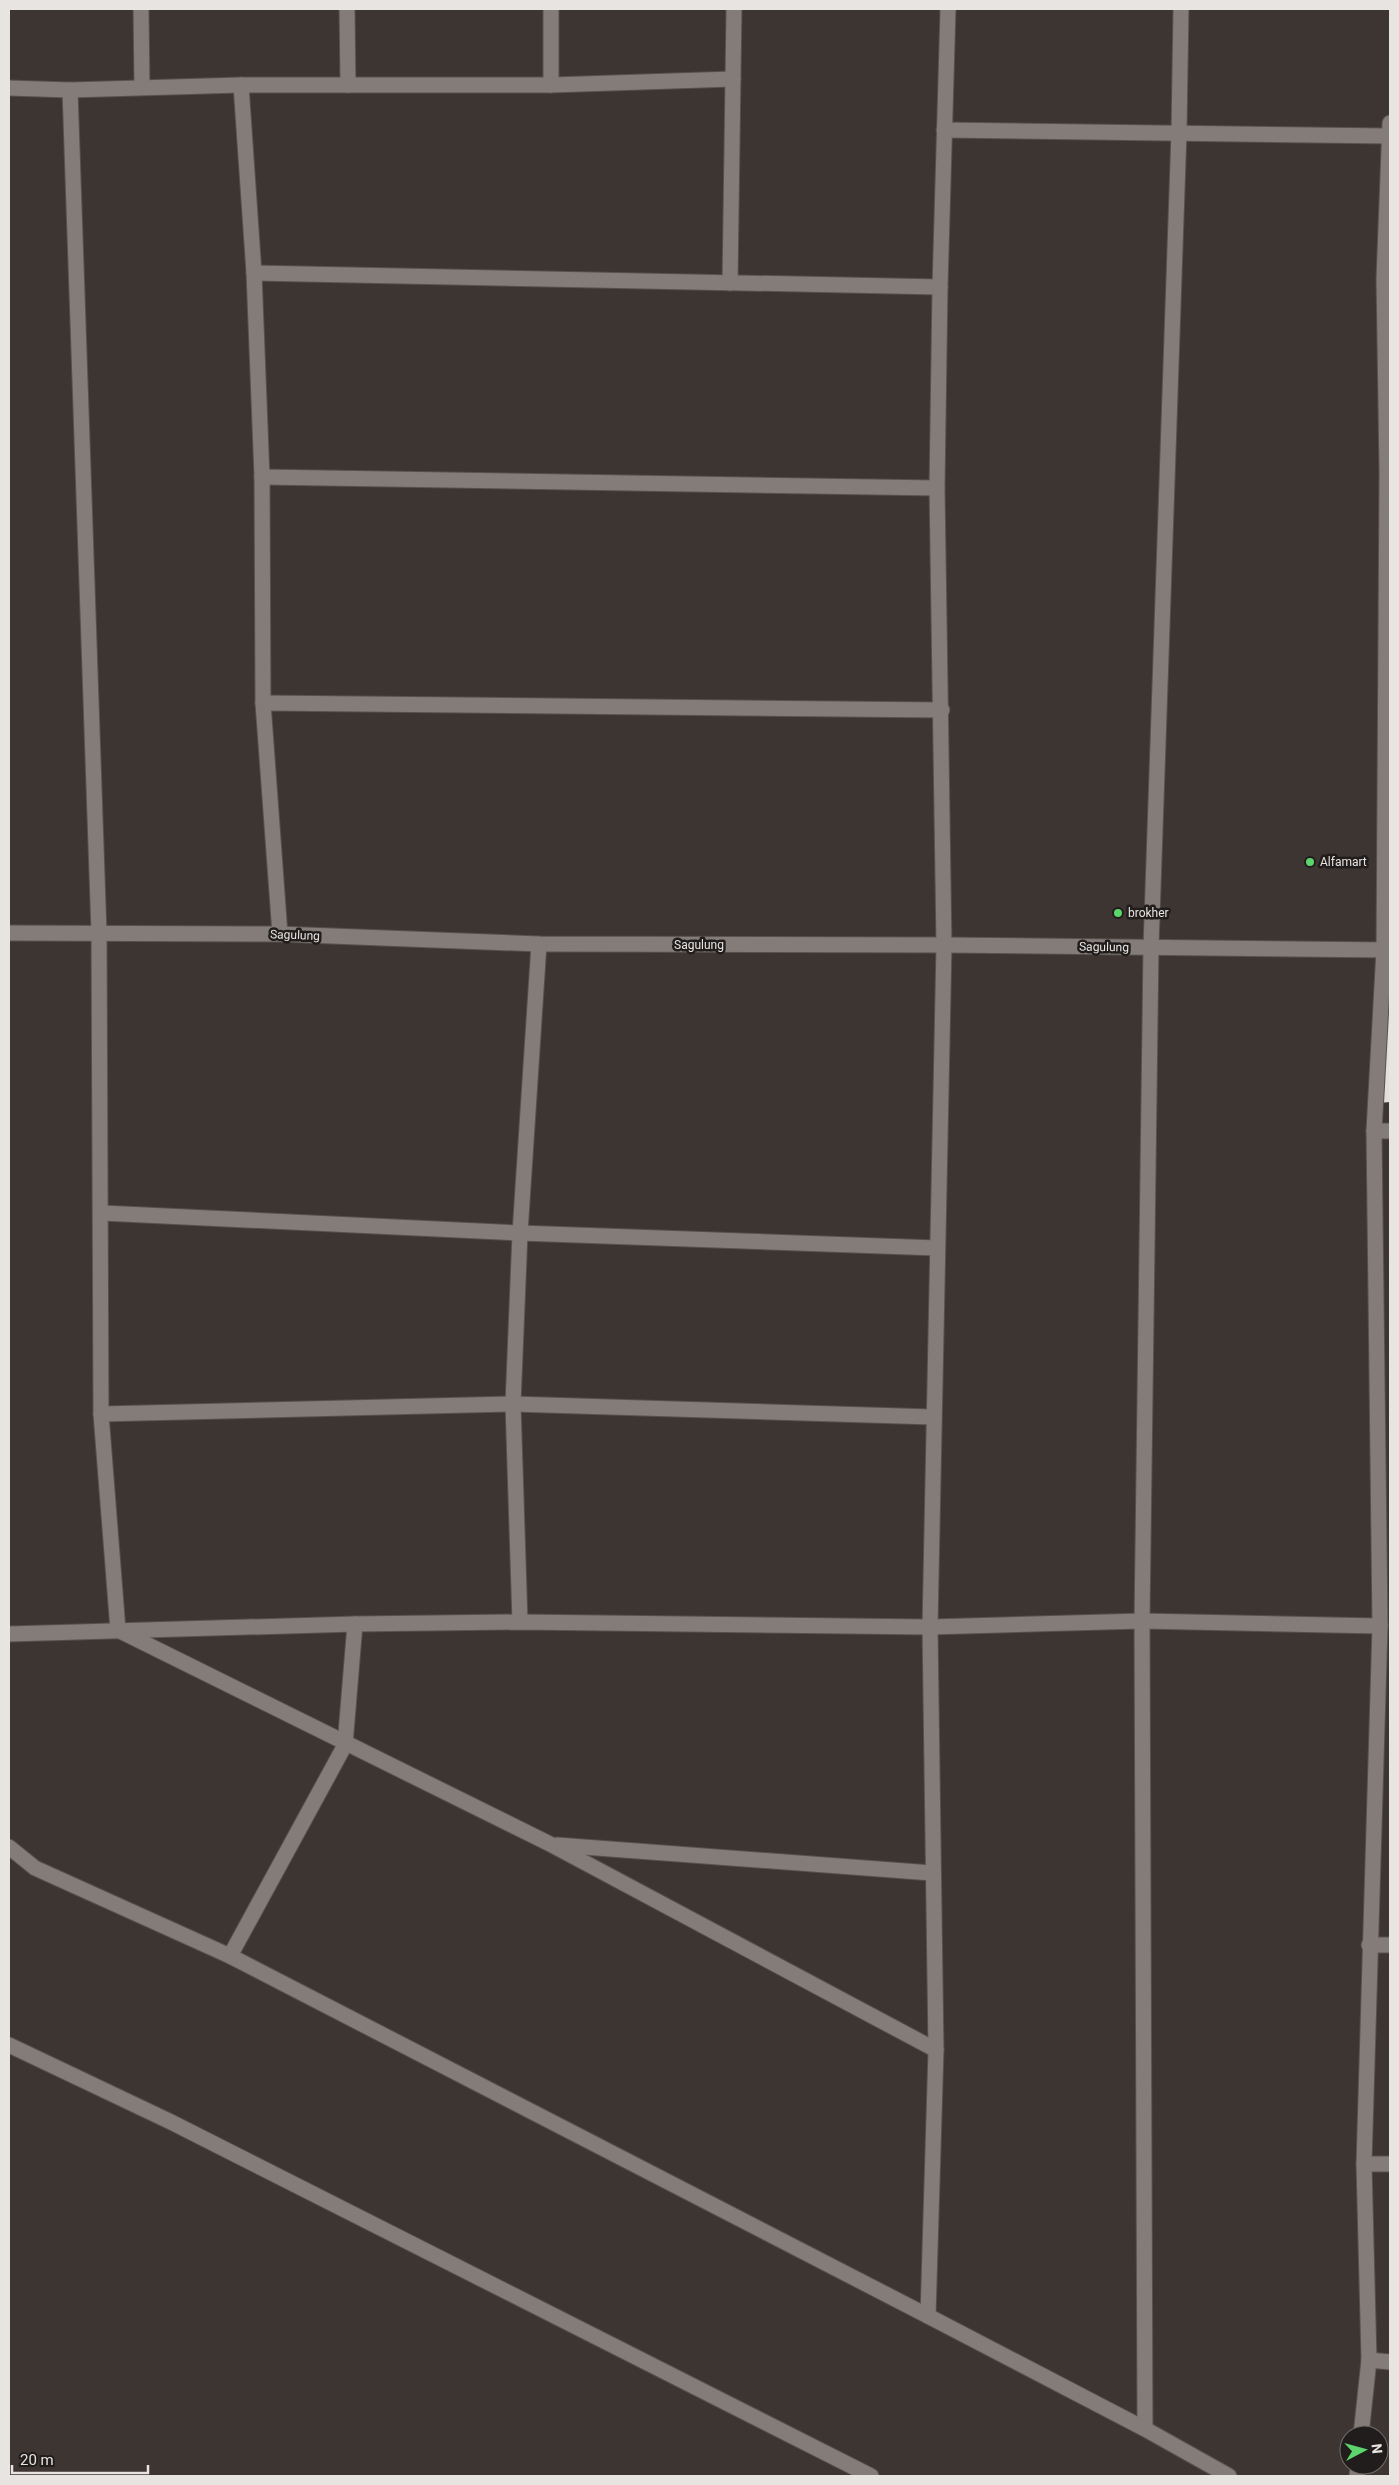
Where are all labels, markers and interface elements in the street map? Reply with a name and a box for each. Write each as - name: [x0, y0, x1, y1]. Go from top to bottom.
- place label: Alfamart: [1320, 855, 1367, 869]
- marker: Alfamart: [1304, 856, 1316, 868]
- place label: brokher: [1128, 906, 1169, 920]
- marker: brokher: [1112, 907, 1124, 919]
- street label: Sagulung: [270, 927, 320, 943]
- street label: Sagulung: [674, 938, 724, 952]
- street label: Sagulung: [1079, 940, 1129, 954]
- north arrow: [1339, 2425, 1389, 2475]
- scale bar: [12, 2442, 149, 2474]
- text: N: [1368, 2443, 1385, 2454]
- text: 20 m: [20, 2451, 54, 2469]

